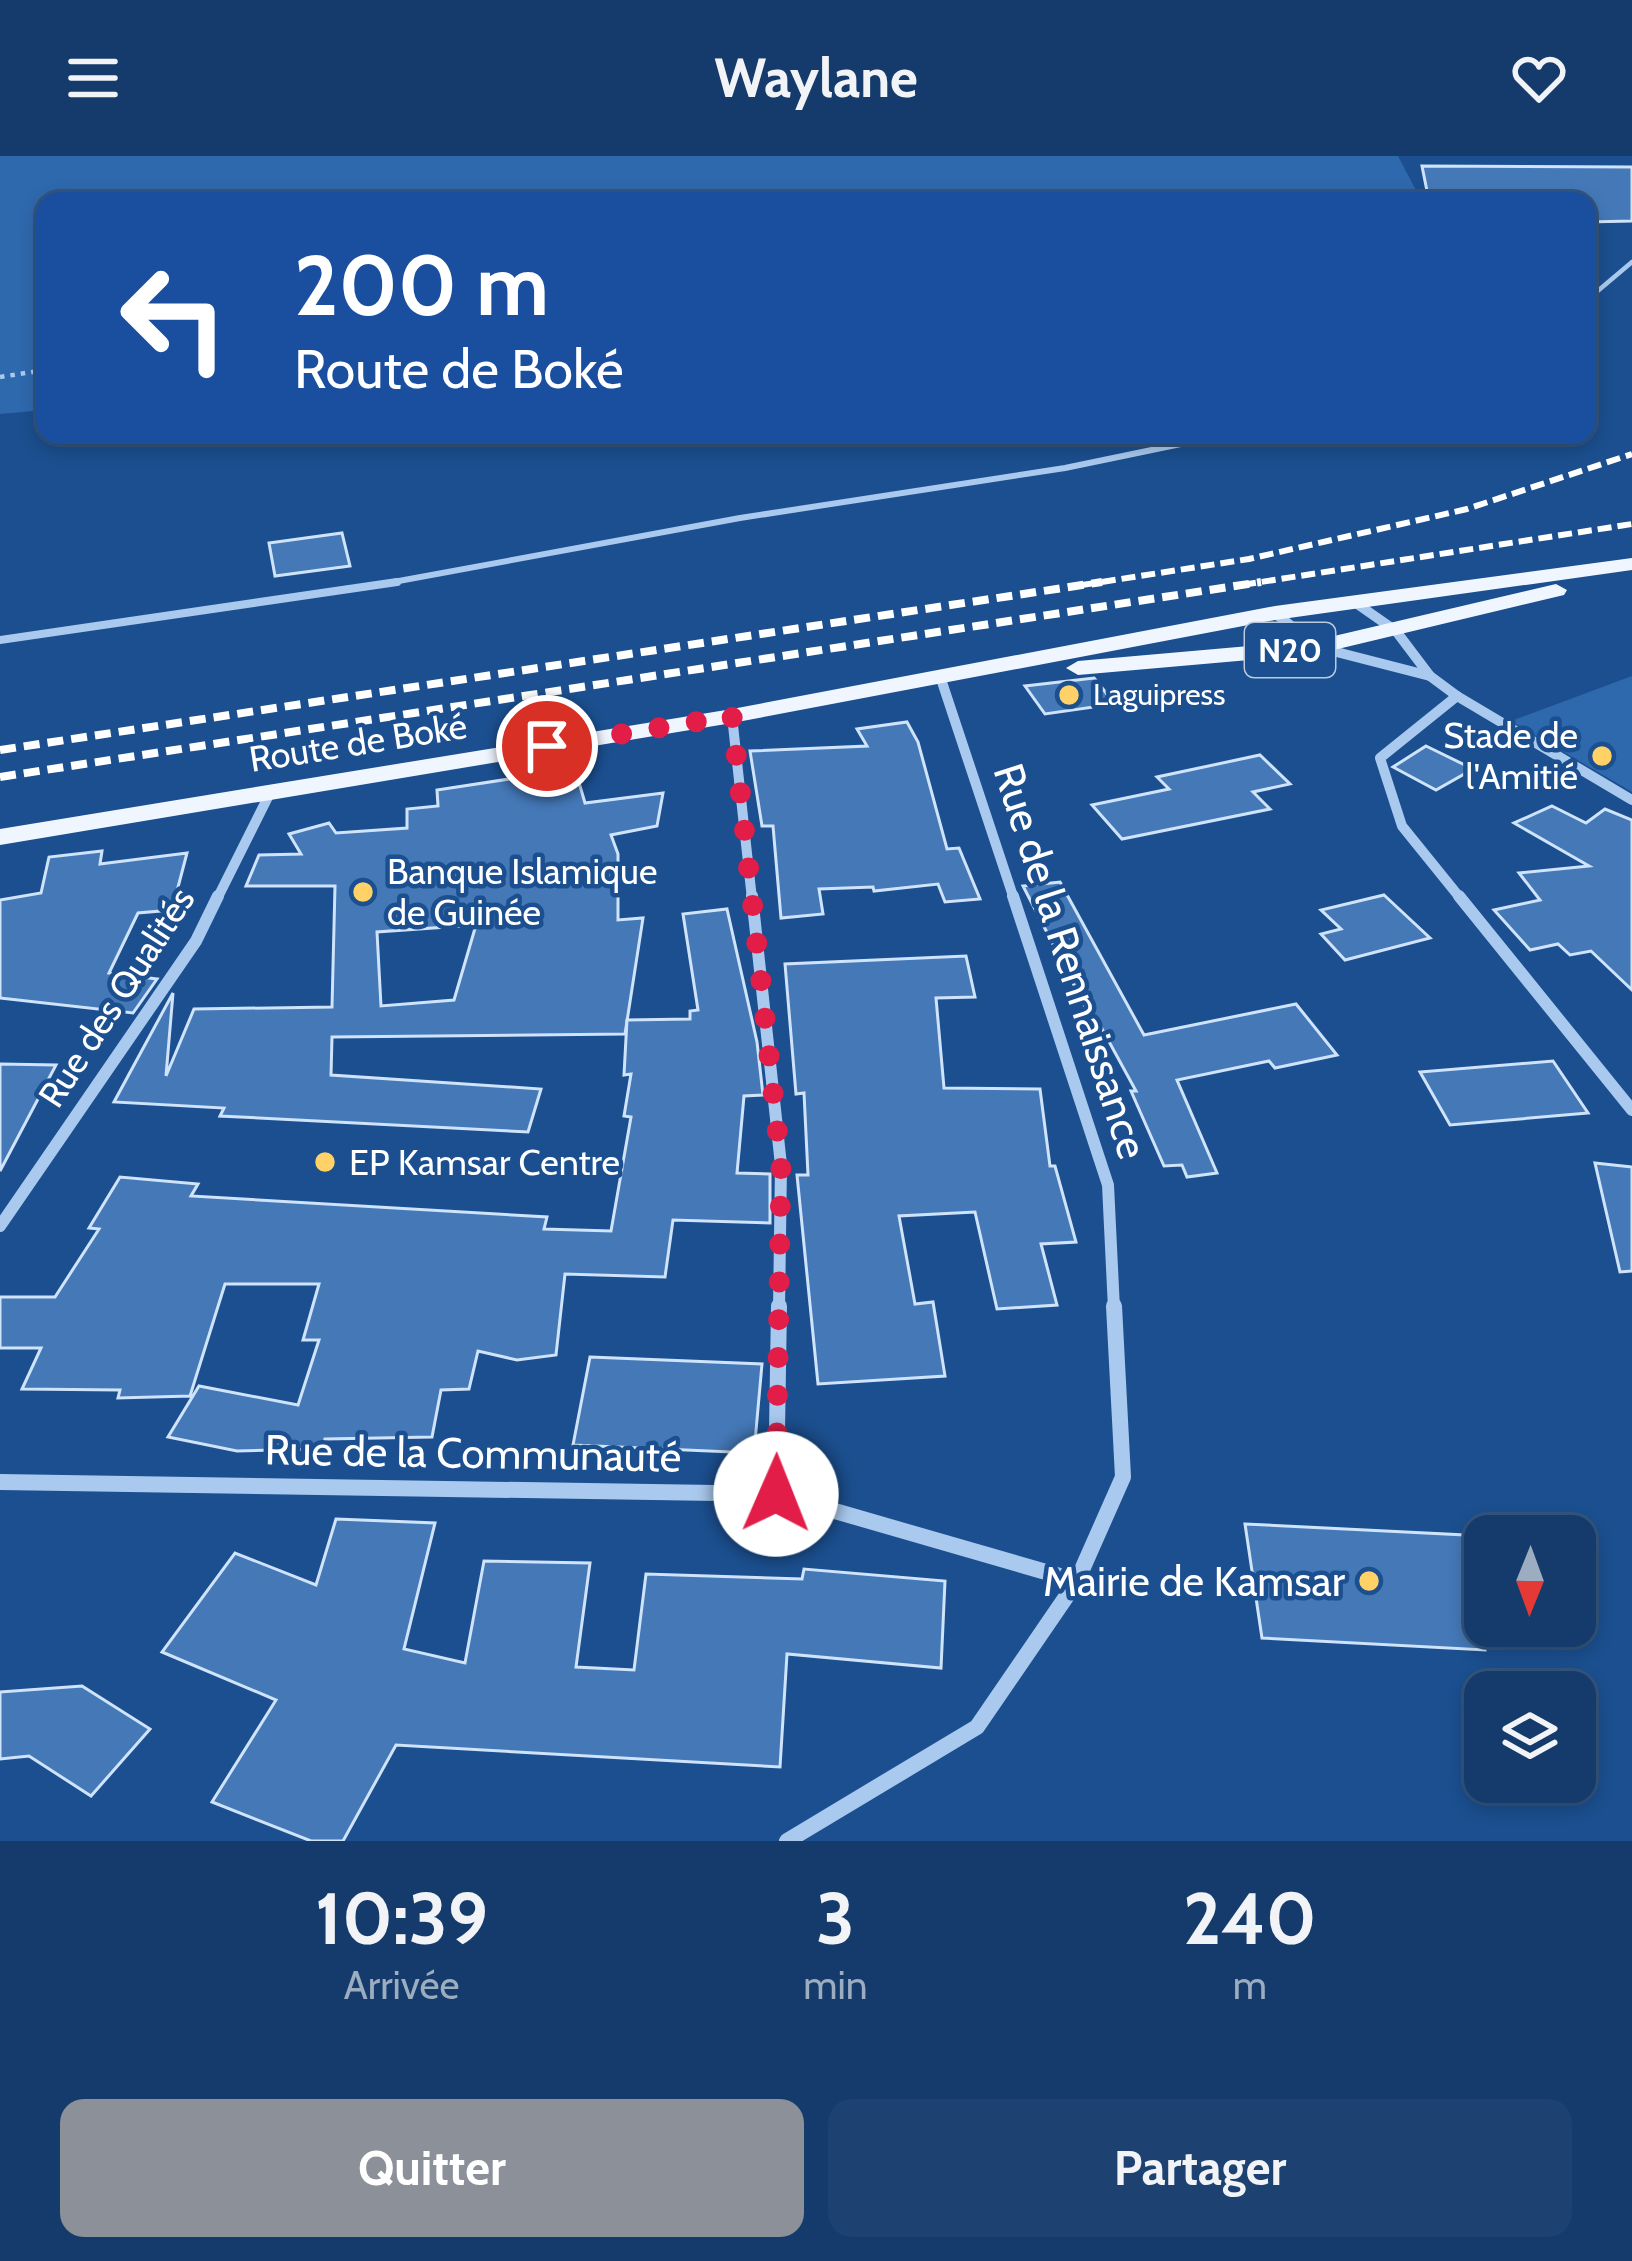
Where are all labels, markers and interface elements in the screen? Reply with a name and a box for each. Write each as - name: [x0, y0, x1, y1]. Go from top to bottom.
- icon: menu: [60, 45, 126, 111]
- text: Waylane: [714, 45, 918, 111]
- icon: heart: [1506, 45, 1572, 111]
- text: 200 m: [294, 234, 549, 336]
- icon: left: [96, 240, 252, 396]
- text: Route de Boké: [294, 336, 624, 402]
- road number: N20: [1245, 623, 1335, 677]
- place label: Laguipress: [1093, 676, 1225, 713]
- marker: Laguipress: [1056, 682, 1082, 708]
- pin: [496, 695, 598, 797]
- street label: Route de Boké: [246, 703, 470, 781]
- icon: arrive: [514, 713, 580, 779]
- place label: Stade de l'Amitié: [1443, 713, 1578, 798]
- marker: Stade de l'Amitié: [1589, 743, 1615, 769]
- street label: Rue de la Rennaissance: [983, 757, 1159, 1165]
- place label: Banque Islamique de Guinée: [387, 849, 657, 934]
- street label: Rue des Qualités: [29, 879, 203, 1115]
- marker: Banque Islamique de Guinée: [350, 879, 376, 905]
- place label: EP Kamsar Centre: [349, 1140, 620, 1184]
- marker: EP Kamsar Centre: [312, 1149, 338, 1175]
- street label: Rue de la Communauté: [264, 1423, 682, 1483]
- position arrow: [713, 1431, 839, 1557]
- north arrow: [1464, 1515, 1596, 1647]
- map controls: [1464, 1515, 1596, 1803]
- place label: Mairie de Kamsar: [1043, 1555, 1346, 1607]
- marker: Mairie de Kamsar: [1356, 1568, 1382, 1594]
- button: layers: [1464, 1671, 1596, 1803]
- text: 10:39: [315, 1875, 488, 1962]
- text: 3: [816, 1875, 855, 1962]
- text: 240: [1183, 1875, 1317, 1962]
- text: Arrivée: [344, 1961, 460, 2009]
- text: min: [803, 1961, 868, 2009]
- text: m: [1233, 1961, 1267, 2009]
- button: Quitter: [60, 2099, 804, 2237]
- button: Partager: [828, 2099, 1572, 2237]

